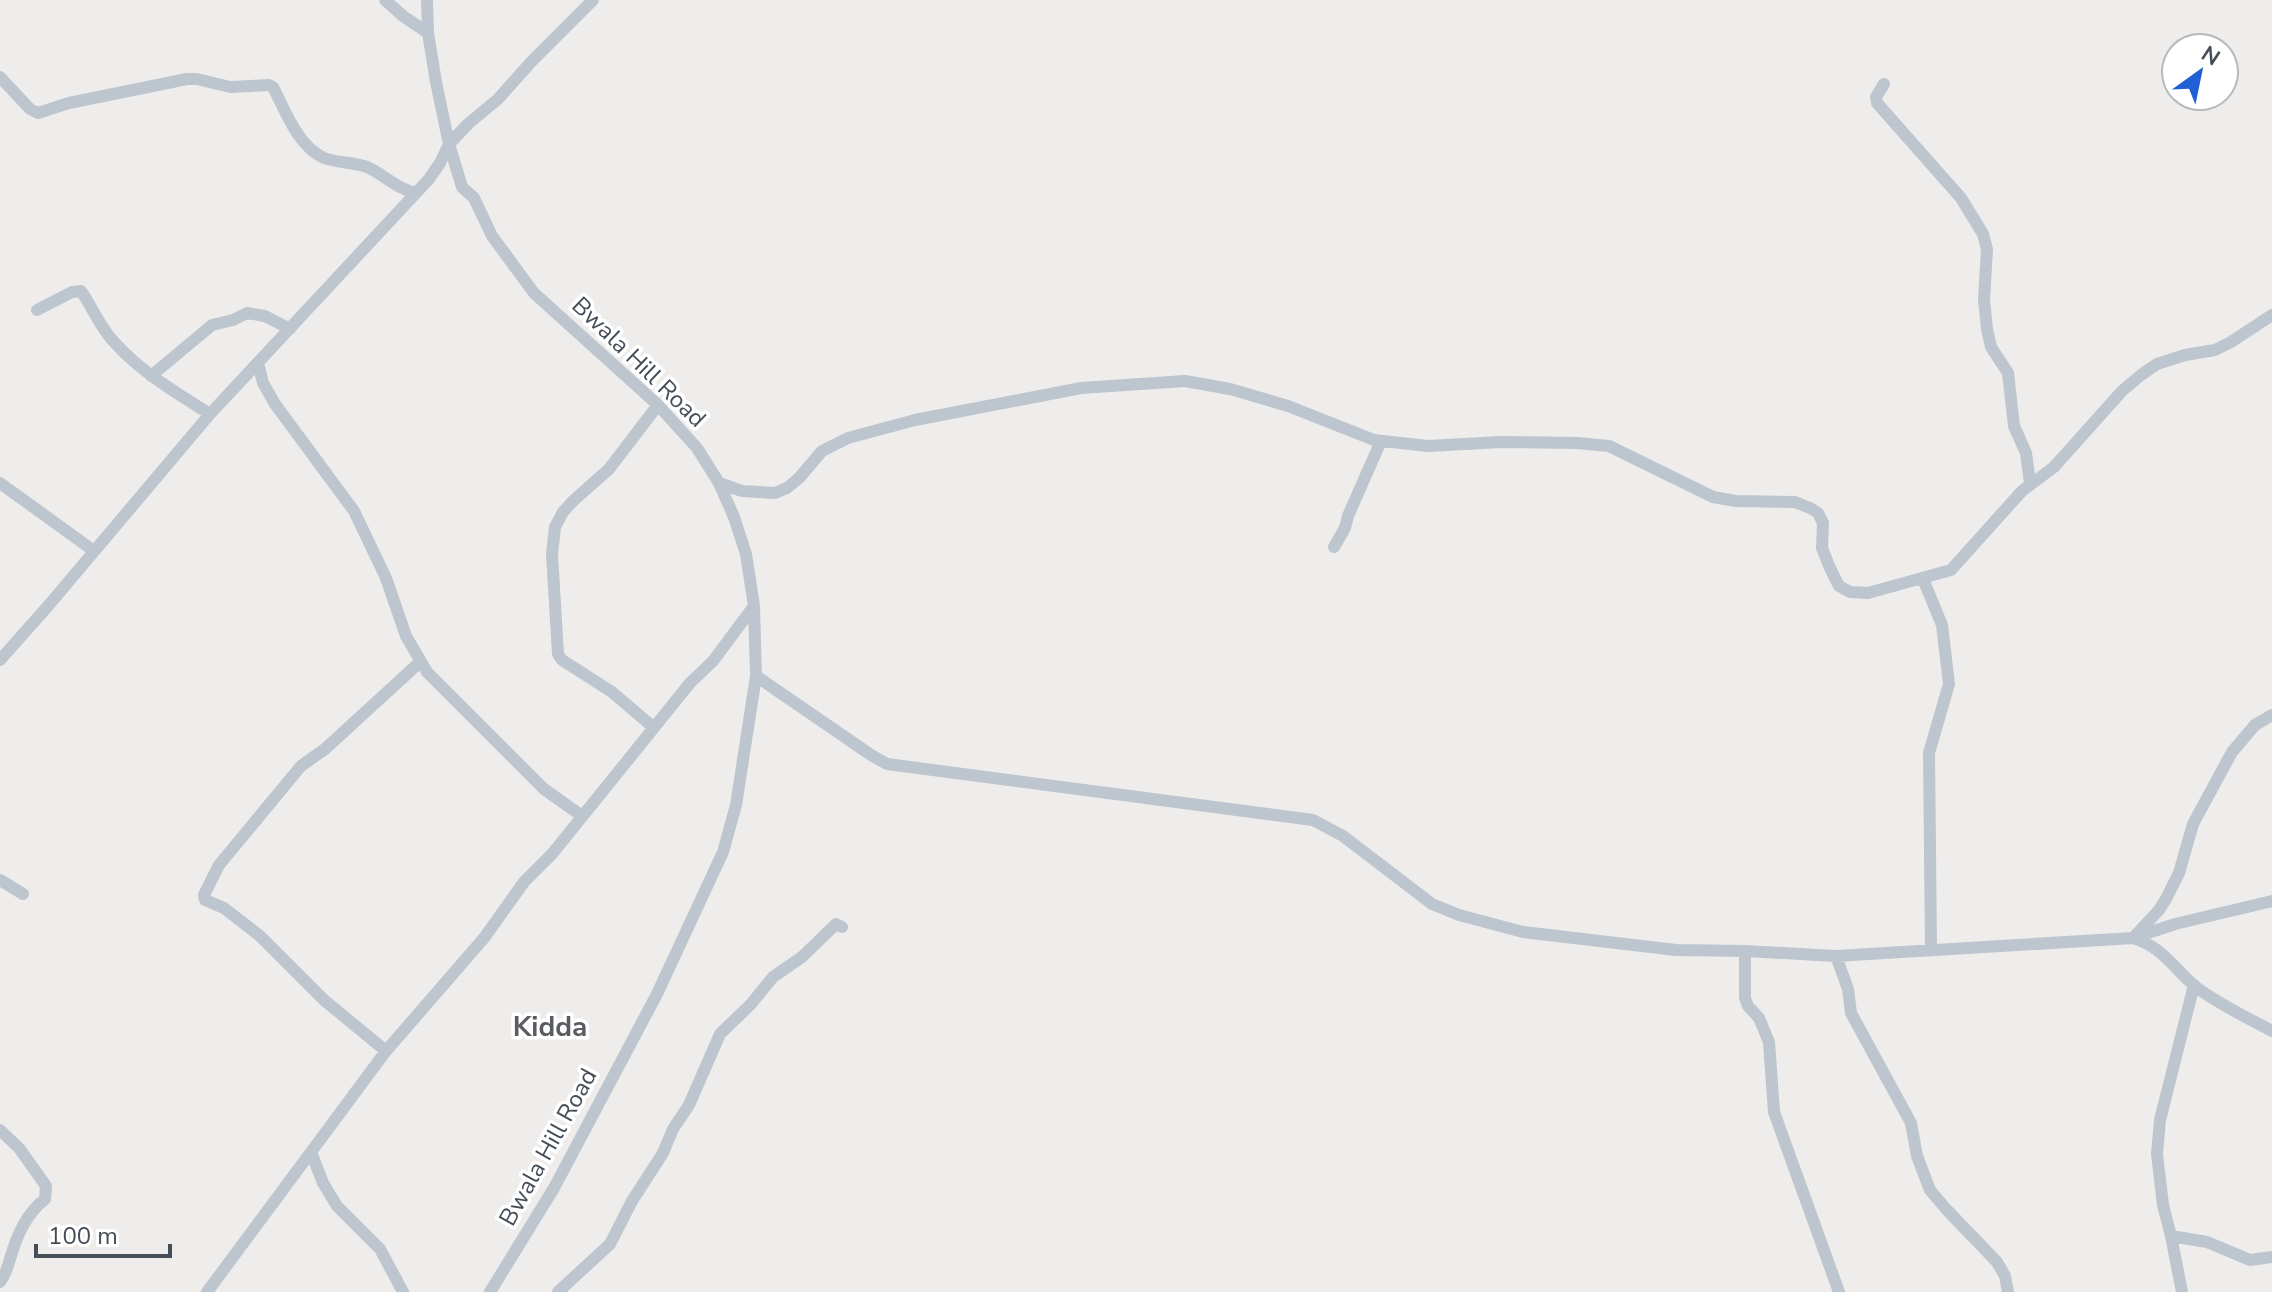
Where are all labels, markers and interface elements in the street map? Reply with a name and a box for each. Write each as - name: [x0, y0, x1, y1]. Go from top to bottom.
- north arrow: [2160, 32, 2240, 112]
- text: N: [2195, 39, 2225, 73]
- street label: Bwala Hill Road: [565, 290, 713, 434]
- district label: Kidda: [513, 1008, 587, 1046]
- street label: Bwala Hill Road: [492, 1063, 604, 1231]
- scale bar: [36, 1208, 170, 1258]
- text: 100 m: [48, 1220, 118, 1252]

